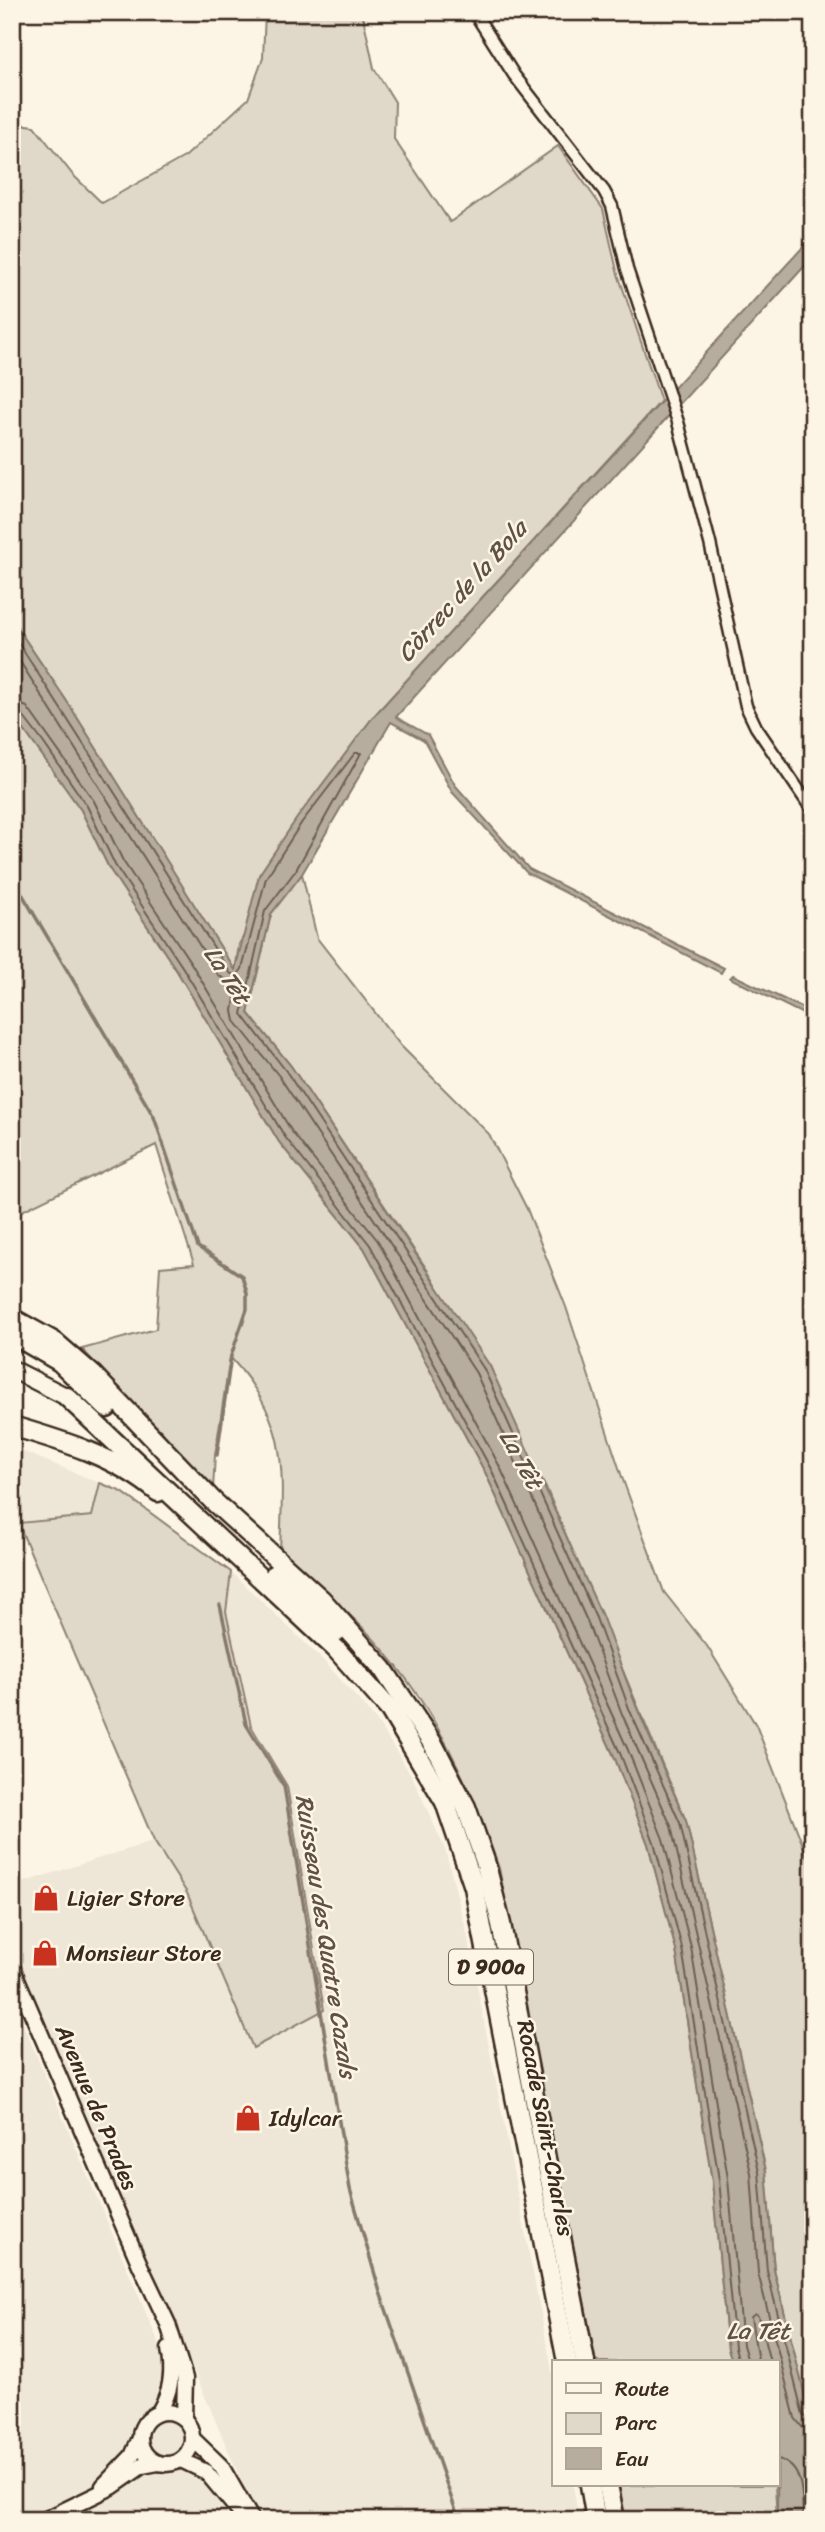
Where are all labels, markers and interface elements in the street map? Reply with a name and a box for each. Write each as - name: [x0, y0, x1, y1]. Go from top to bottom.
- water label: Còrrec de la Bola: [386, 508, 540, 672]
- water label: La Têt: [192, 937, 263, 1015]
- water label: La Têt: [487, 1421, 556, 1499]
- water label: Ruisseau des Quatre Cazals: [283, 1791, 370, 2084]
- place label: Ligier Store: [67, 1878, 185, 1919]
- shop icon: Ligier Store: [31, 1883, 61, 1913]
- place label: Monsieur Store: [66, 1933, 221, 1974]
- shop icon: Monsieur Store: [30, 1938, 60, 1968]
- road number: D 900a: [449, 1950, 533, 1984]
- street label: Rocade Saint-Charles: [504, 2016, 587, 2240]
- street label: Avenue de Prades: [43, 2017, 150, 2197]
- place label: Idylcar: [268, 2098, 343, 2139]
- shop icon: Idylcar: [233, 2103, 263, 2133]
- water label: La Têt: [727, 2310, 792, 2352]
- legend: [552, 2360, 780, 2486]
- text: Route: [615, 2370, 669, 2408]
- text: Parc: [615, 2404, 657, 2442]
- text: Eau: [615, 2440, 649, 2478]

